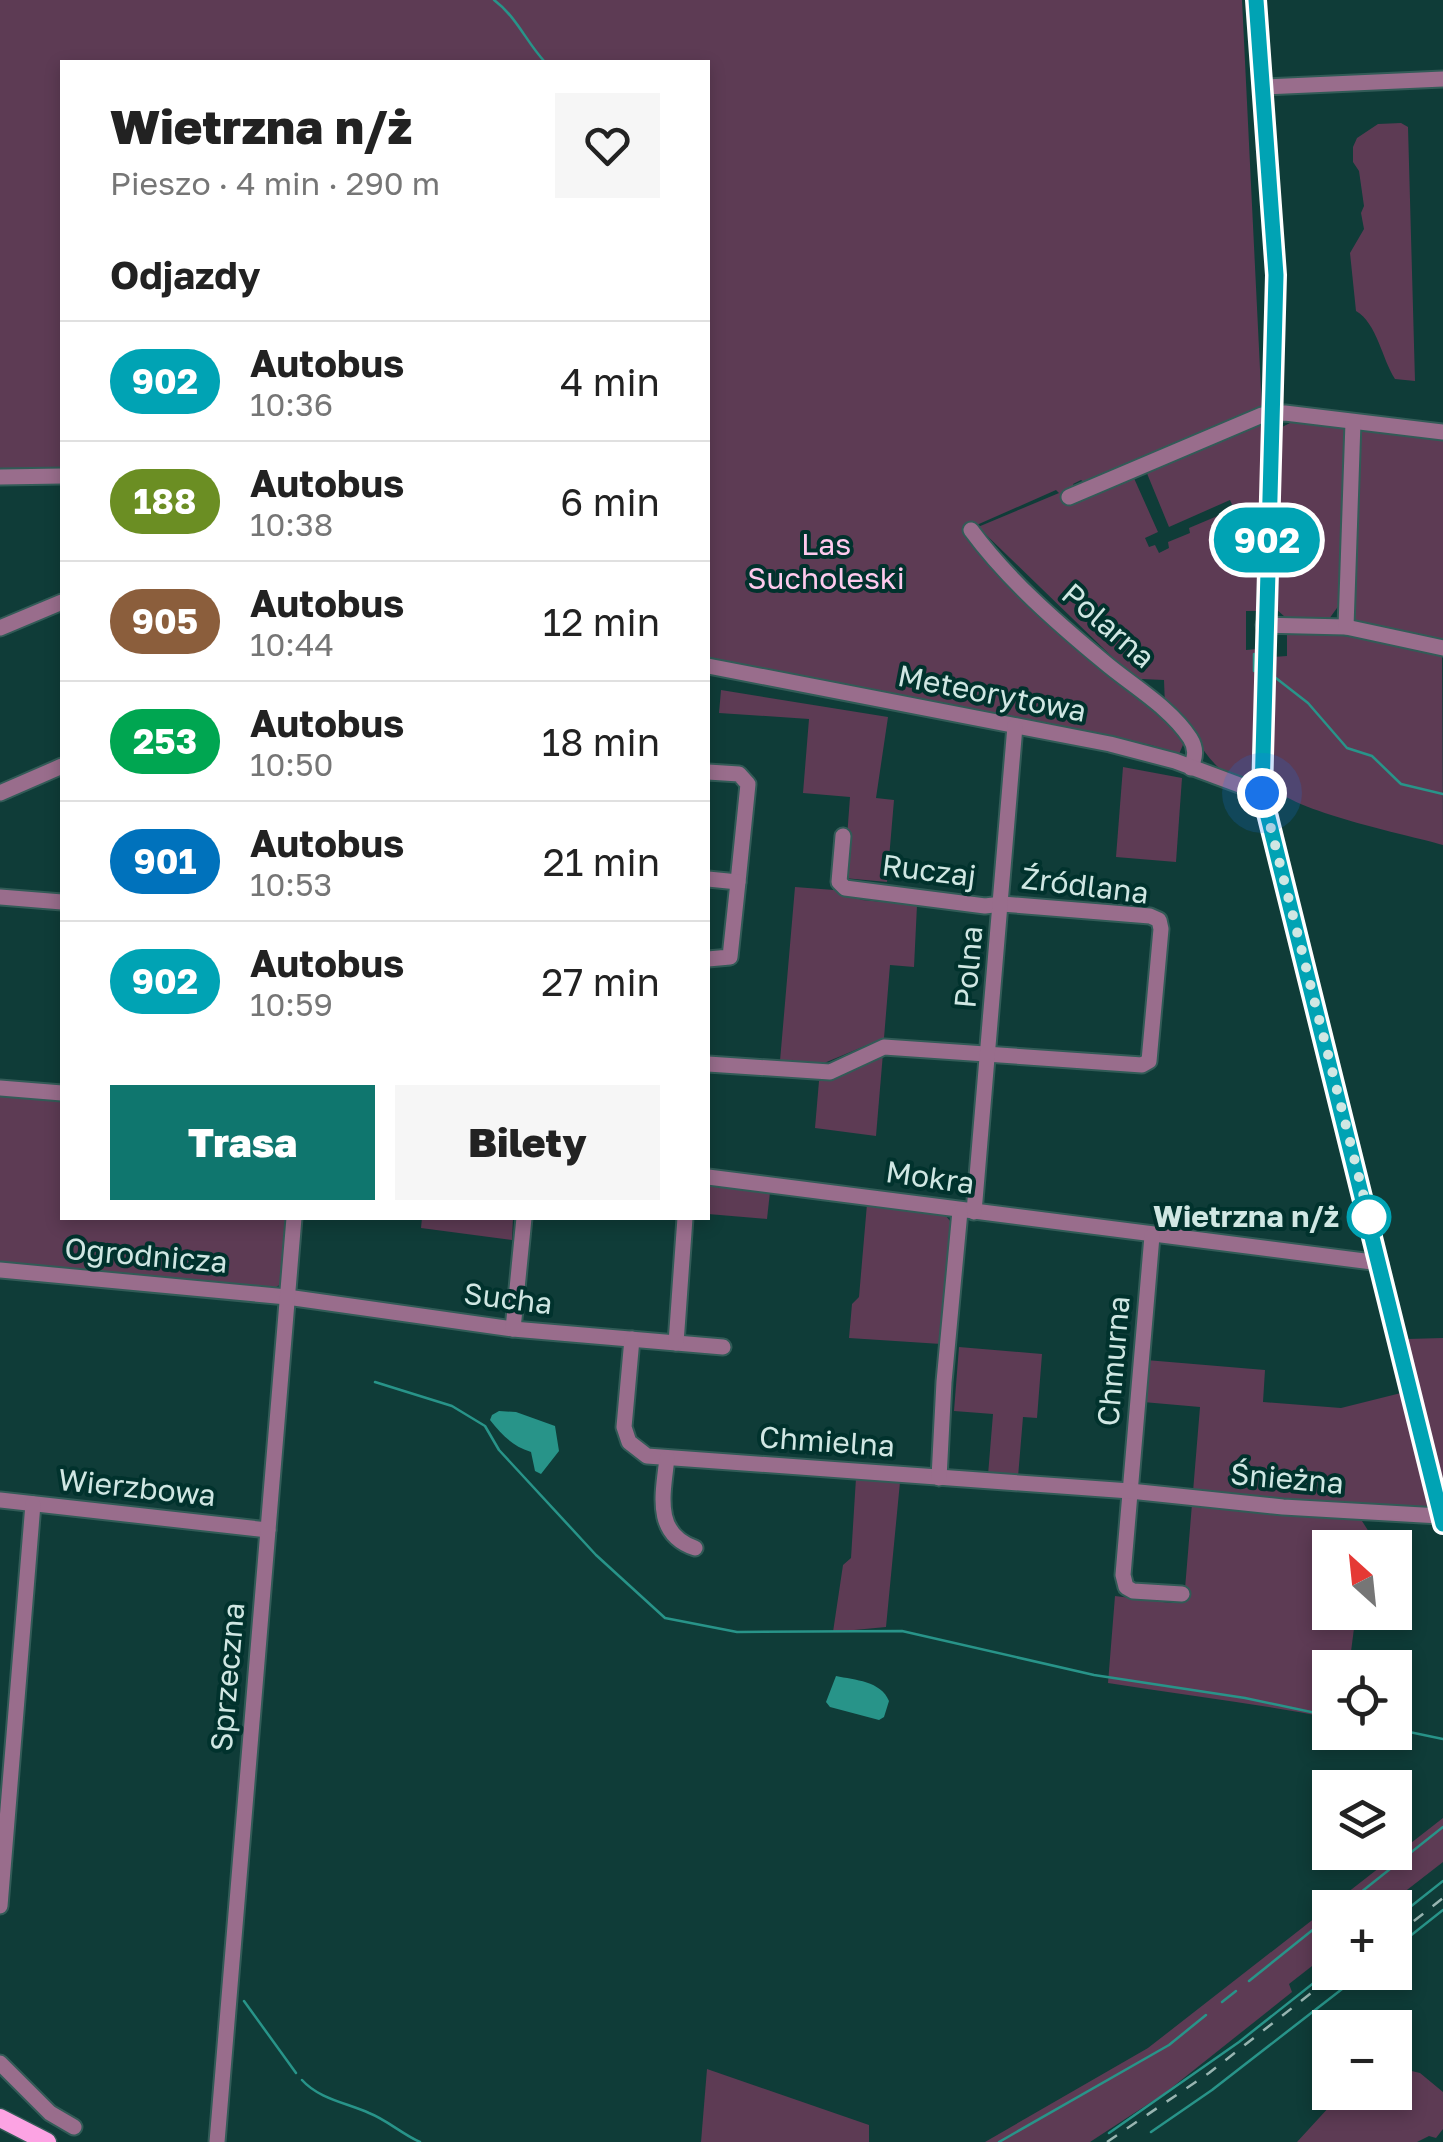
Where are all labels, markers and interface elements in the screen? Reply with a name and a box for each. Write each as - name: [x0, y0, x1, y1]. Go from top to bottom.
- button: heart: [555, 93, 660, 198]
- text: Wietrzna n/ż: [110, 97, 412, 155]
- text: Pieszo · 4 min · 290 m: [110, 164, 440, 202]
- text: Odjazdy: [110, 252, 260, 297]
- text: Autobus: [250, 340, 404, 385]
- text: 4 min: [560, 359, 660, 404]
- text: 902: [132, 360, 198, 402]
- text: 10:36: [250, 385, 333, 423]
- text: Autobus: [250, 460, 404, 505]
- text: 6 min: [560, 479, 660, 524]
- text: 188: [134, 480, 196, 522]
- text: 10:38: [250, 505, 333, 543]
- line badge: 902: [1210, 508, 1324, 572]
- text: 902: [1234, 519, 1300, 561]
- park label: Las Sucholeski: [747, 526, 905, 596]
- street label: Polarna: [1055, 575, 1162, 675]
- text: Autobus: [250, 580, 404, 625]
- text: 12 min: [543, 599, 660, 644]
- text: 905: [132, 600, 198, 642]
- text: 10:44: [250, 625, 334, 663]
- street label: Meteorytowa: [895, 657, 1089, 729]
- text: Autobus: [250, 700, 404, 745]
- text: 18 min: [542, 719, 660, 764]
- text: 253: [133, 720, 197, 762]
- text: 10:50: [250, 745, 333, 783]
- your location: [1237, 768, 1287, 818]
- text: Autobus: [250, 820, 404, 865]
- text: 21 min: [543, 839, 660, 884]
- text: 901: [133, 840, 197, 882]
- street label: Ruczaj: [880, 846, 978, 894]
- street label: Źródlana: [1019, 859, 1151, 911]
- text: 10:53: [250, 865, 332, 903]
- street label: Polna: [946, 924, 990, 1010]
- text: Autobus: [250, 940, 404, 985]
- text: 27 min: [541, 959, 660, 1004]
- text: 902: [132, 960, 198, 1002]
- text: 10:59: [250, 985, 333, 1023]
- button: Trasa: [110, 1085, 375, 1200]
- button: Bilety: [395, 1085, 660, 1200]
- street label: Mokra: [884, 1153, 977, 1201]
- marker: Wietrzna n/ż: [1348, 1196, 1390, 1238]
- place label: Wietrzna n/ż: [1153, 1198, 1339, 1234]
- street label: Ogrodnicza: [63, 1230, 229, 1280]
- street label: Sucha: [462, 1275, 555, 1321]
- street label: Chmurna: [1089, 1294, 1137, 1428]
- street label: Chmielna: [758, 1418, 896, 1464]
- street label: Śnieżna: [1229, 1455, 1345, 1501]
- street label: Wierzbowa: [56, 1461, 218, 1513]
- north arrow: [1312, 1530, 1412, 1630]
- map controls: [1312, 1530, 1412, 2110]
- street label: Sprzeczna: [203, 1601, 251, 1753]
- button: locate: [1312, 1650, 1412, 1750]
- button: layers: [1312, 1770, 1412, 1870]
- button: +: [1312, 1890, 1412, 1990]
- button: −: [1312, 2010, 1412, 2110]

